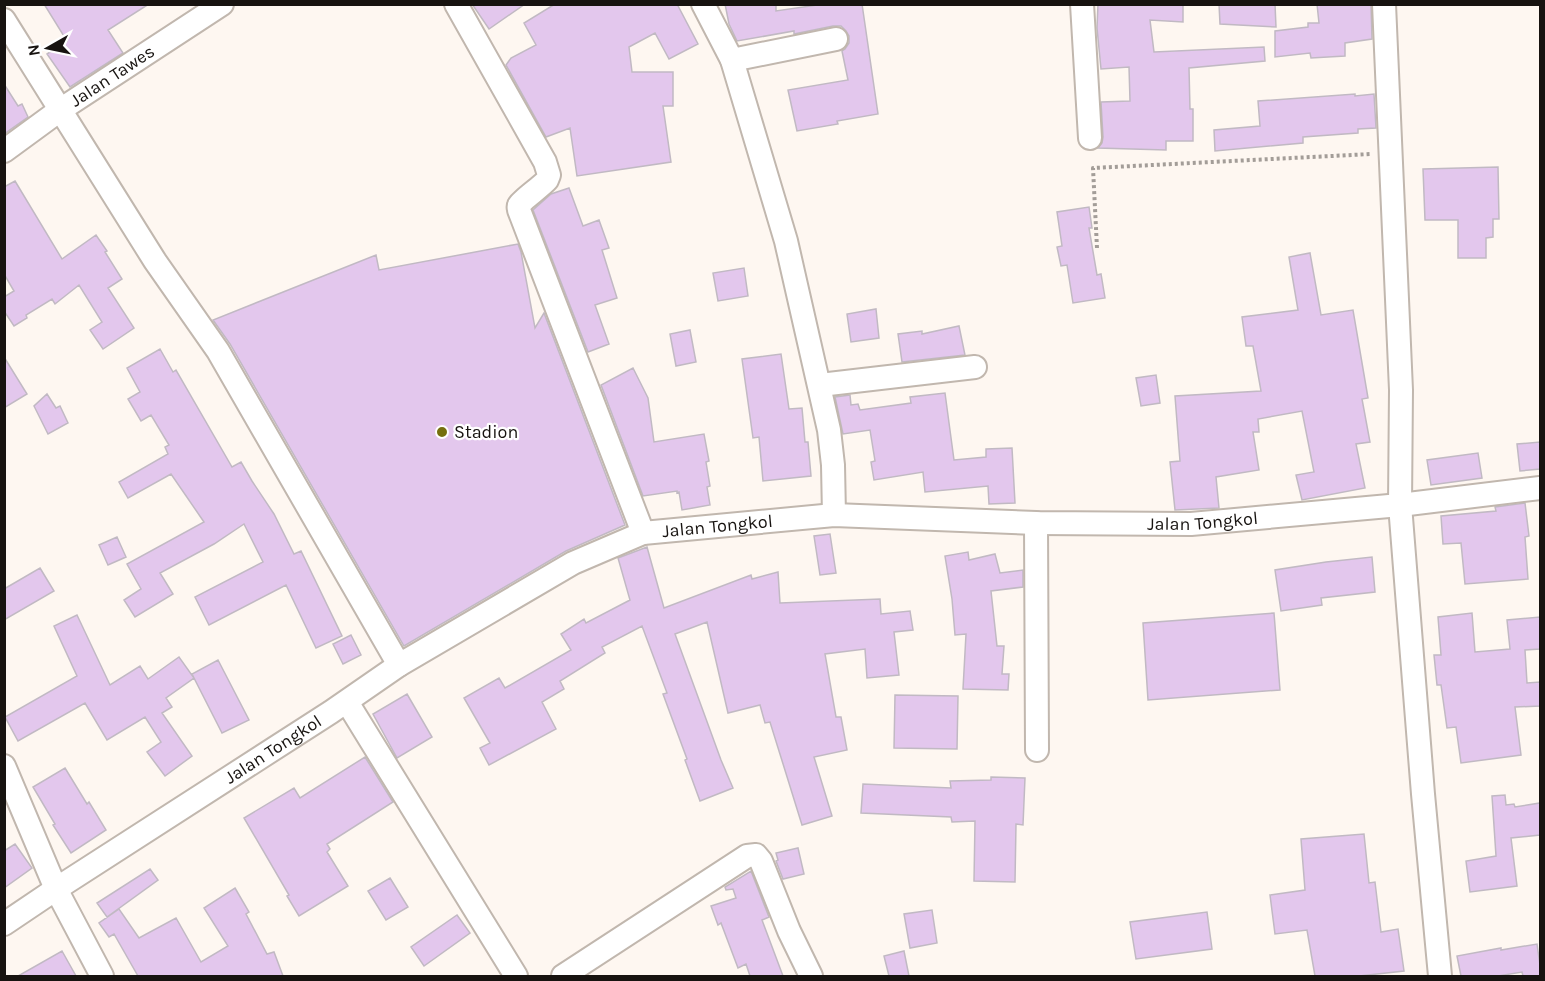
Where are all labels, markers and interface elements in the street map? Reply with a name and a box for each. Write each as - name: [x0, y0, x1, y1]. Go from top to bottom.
- north arrow: [18, 18, 78, 78]
- street label: Jalan Tawes: [66, 40, 159, 111]
- text: N: [23, 43, 44, 57]
- place label: Stadion: [454, 421, 518, 443]
- marker: Stadion: [435, 425, 449, 439]
- street label: Jalan Tongkol: [1147, 507, 1259, 535]
- street label: Jalan Tongkol: [661, 510, 774, 542]
- street label: Jalan Tongkol: [221, 710, 326, 788]

